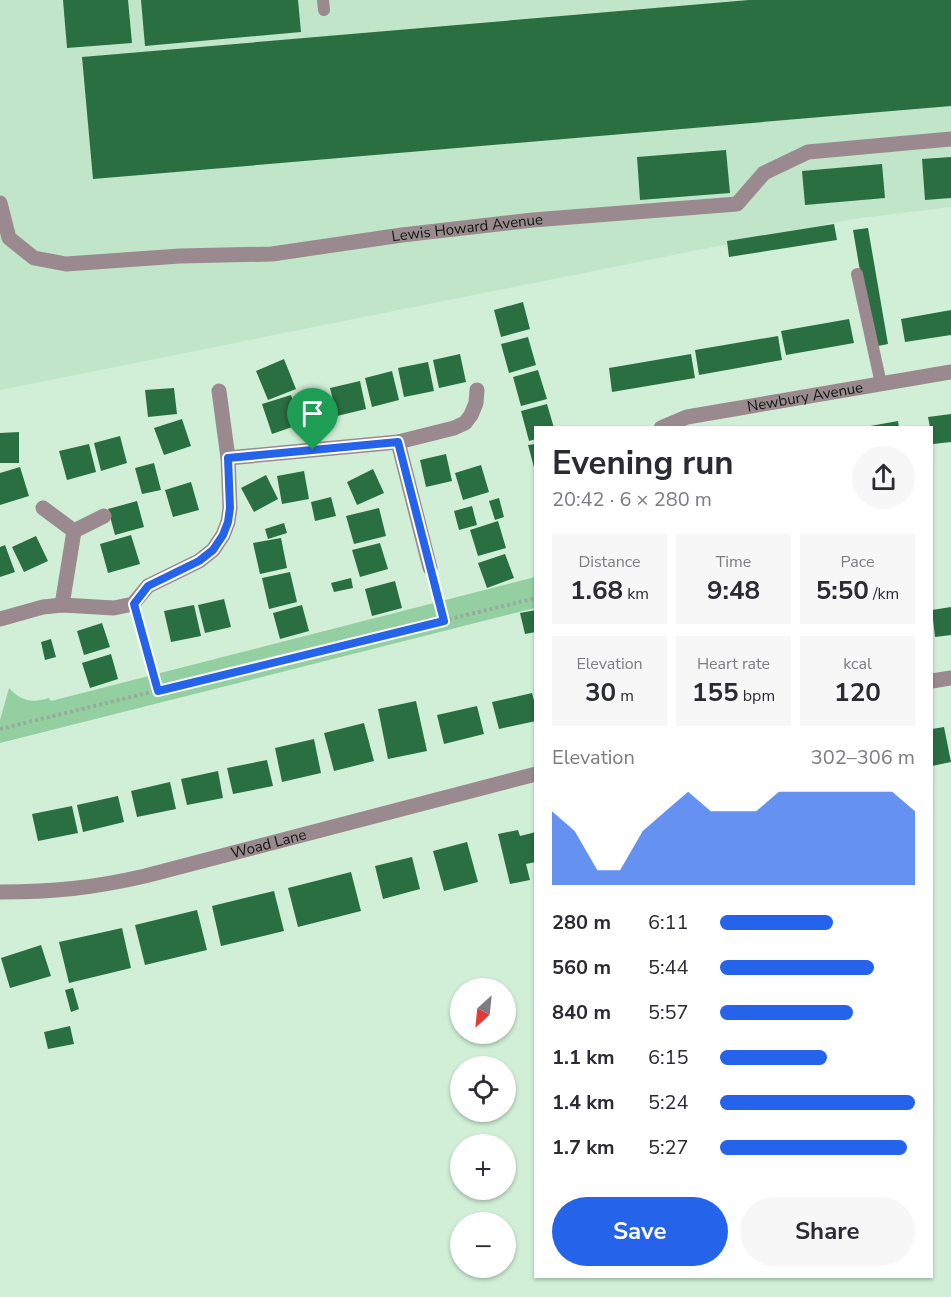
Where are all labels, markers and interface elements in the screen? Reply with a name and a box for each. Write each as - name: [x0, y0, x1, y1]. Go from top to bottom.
- street label: Lewis Howard Avenue: [390, 209, 544, 246]
- street label: Newbury Avenue: [746, 377, 865, 417]
- pin: [287, 388, 338, 450]
- icon: arrive: [296, 397, 329, 430]
- text: Evening run: [552, 441, 734, 486]
- button: share: [852, 446, 915, 509]
- text: 20:42 · 6 × 280 m: [552, 486, 712, 513]
- text: Distance: [578, 551, 641, 573]
- text: Time: [716, 551, 751, 573]
- text: Pace: [841, 551, 874, 573]
- text: 1.68: [570, 573, 623, 608]
- text: 9:48: [707, 573, 760, 608]
- text: 5:50: [816, 573, 869, 608]
- text: km: [623, 583, 649, 605]
- text: /km: [869, 583, 899, 605]
- text: Elevation: [576, 653, 643, 675]
- text: Heart rate: [697, 653, 770, 675]
- text: kcal: [843, 653, 872, 675]
- text: 30: [585, 675, 616, 710]
- text: 155: [692, 675, 739, 710]
- text: 120: [834, 675, 881, 710]
- text: m: [616, 685, 634, 707]
- text: bpm: [739, 685, 775, 707]
- text: Elevation: [552, 744, 635, 771]
- text: 302–306 m: [811, 744, 915, 771]
- street label: Woad Lane: [229, 824, 309, 863]
- text: 280 m: [552, 909, 611, 936]
- text: 6:11: [648, 909, 689, 936]
- text: 560 m: [552, 954, 611, 981]
- text: 5:44: [648, 954, 689, 981]
- north arrow: [450, 978, 516, 1044]
- map controls: [450, 978, 516, 1278]
- text: 840 m: [552, 999, 611, 1026]
- text: 5:57: [648, 999, 689, 1026]
- text: 1.1 km: [552, 1044, 615, 1071]
- text: 6:15: [648, 1044, 689, 1071]
- button: locate: [450, 1056, 516, 1122]
- text: 1.4 km: [552, 1089, 615, 1116]
- text: 5:24: [648, 1089, 689, 1116]
- button: +: [450, 1134, 516, 1200]
- text: 1.7 km: [552, 1134, 615, 1161]
- text: 5:27: [648, 1134, 689, 1161]
- button: Save: [552, 1197, 728, 1266]
- button: Share: [740, 1197, 915, 1266]
- button: −: [450, 1212, 516, 1278]

